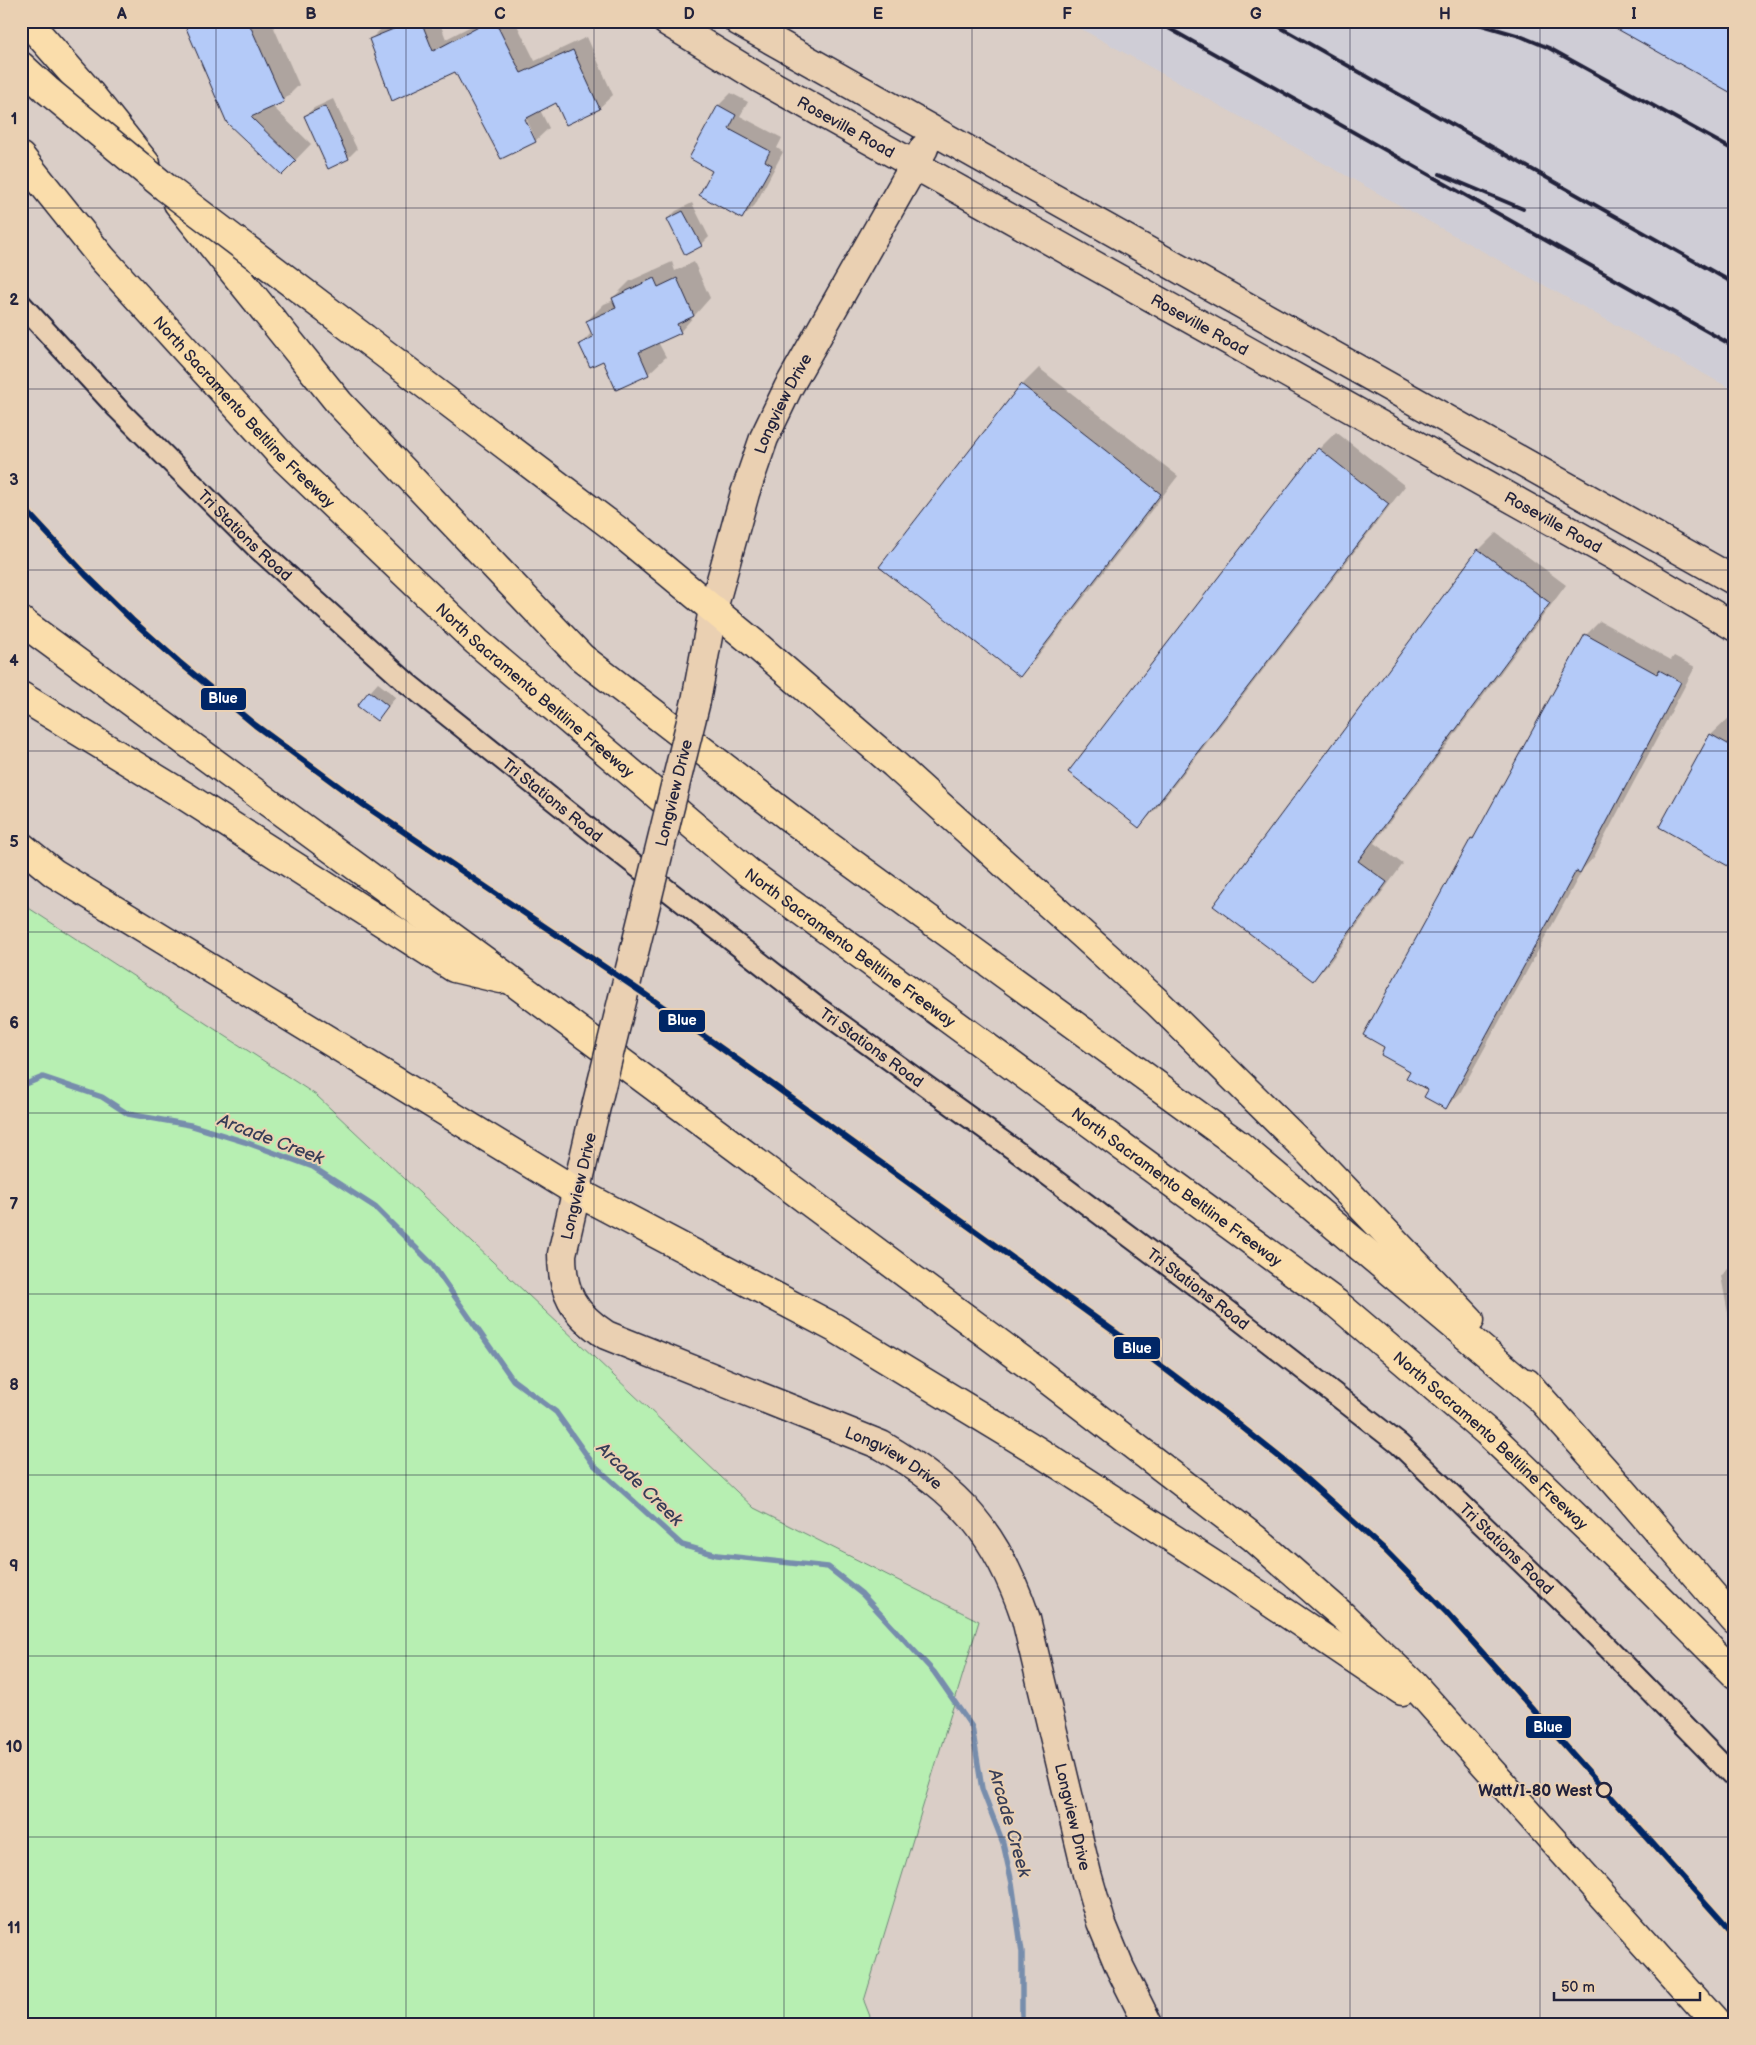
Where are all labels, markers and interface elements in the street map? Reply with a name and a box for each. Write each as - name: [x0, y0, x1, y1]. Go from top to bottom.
- text: A: [116, 5, 127, 24]
- text: B: [305, 5, 317, 24]
- text: C: [494, 5, 506, 24]
- text: D: [683, 5, 695, 24]
- text: E: [873, 5, 883, 24]
- text: F: [1062, 5, 1072, 24]
- text: G: [1250, 5, 1262, 24]
- text: H: [1439, 5, 1451, 24]
- text: I: [1631, 5, 1637, 24]
- street label: Roseville Road: [793, 93, 898, 163]
- text: 1: [11, 110, 17, 129]
- text: 2: [9, 291, 19, 310]
- street label: Roseville Road: [1147, 291, 1251, 360]
- street label: North Sacramento Beltline Freeway: [149, 313, 339, 513]
- street label: Longview Drive: [751, 350, 817, 457]
- text: 3: [9, 471, 19, 490]
- street label: Tri Stations Road: [193, 486, 295, 586]
- street label: Roseville Road: [1500, 488, 1605, 558]
- street label: North Sacramento Beltline Freeway: [431, 600, 638, 783]
- text: 4: [9, 652, 19, 671]
- line badge: Blue: [200, 687, 247, 711]
- text: Blue: [208, 690, 238, 707]
- street label: Longview Drive: [652, 737, 697, 849]
- street label: Tri Stations Road: [498, 755, 606, 847]
- text: 5: [9, 833, 19, 852]
- street label: North Sacramento Beltline Freeway: [741, 865, 959, 1032]
- street label: Tri Stations Road: [816, 1004, 927, 1092]
- line badge: Blue: [658, 1009, 706, 1033]
- text: Blue: [667, 1012, 697, 1029]
- text: 6: [9, 1014, 19, 1033]
- street label: North Sacramento Beltline Freeway: [1067, 1104, 1286, 1272]
- water label: Arcade Creek: [214, 1109, 328, 1170]
- street label: Longview Drive: [558, 1130, 601, 1242]
- text: 7: [10, 1195, 19, 1214]
- street label: Tri Stations Road: [1143, 1245, 1252, 1335]
- line badge: Blue: [1113, 1336, 1161, 1360]
- text: Blue: [1122, 1340, 1152, 1357]
- street label: North Sacramento Beltline Freeway: [1389, 1348, 1592, 1535]
- text: 8: [9, 1376, 19, 1395]
- street label: Longview Drive: [842, 1424, 946, 1494]
- water label: Arcade Creek: [591, 1437, 688, 1531]
- street label: Tri Stations Road: [1455, 1500, 1557, 1599]
- text: 9: [9, 1557, 19, 1576]
- line badge: Blue: [1525, 1715, 1572, 1739]
- text: Blue: [1533, 1719, 1563, 1736]
- text: 10: [6, 1738, 22, 1757]
- street label: Longview Drive: [1050, 1761, 1094, 1873]
- water label: Arcade Creek: [984, 1766, 1035, 1881]
- place label: Watt/I-80 West: [1478, 1782, 1593, 1801]
- marker: Watt/I-80 West: [1596, 1782, 1612, 1798]
- text: 11: [7, 1919, 21, 1938]
- scale bar: [1554, 1970, 1700, 2002]
- text: 50 m: [1561, 1978, 1595, 1997]

